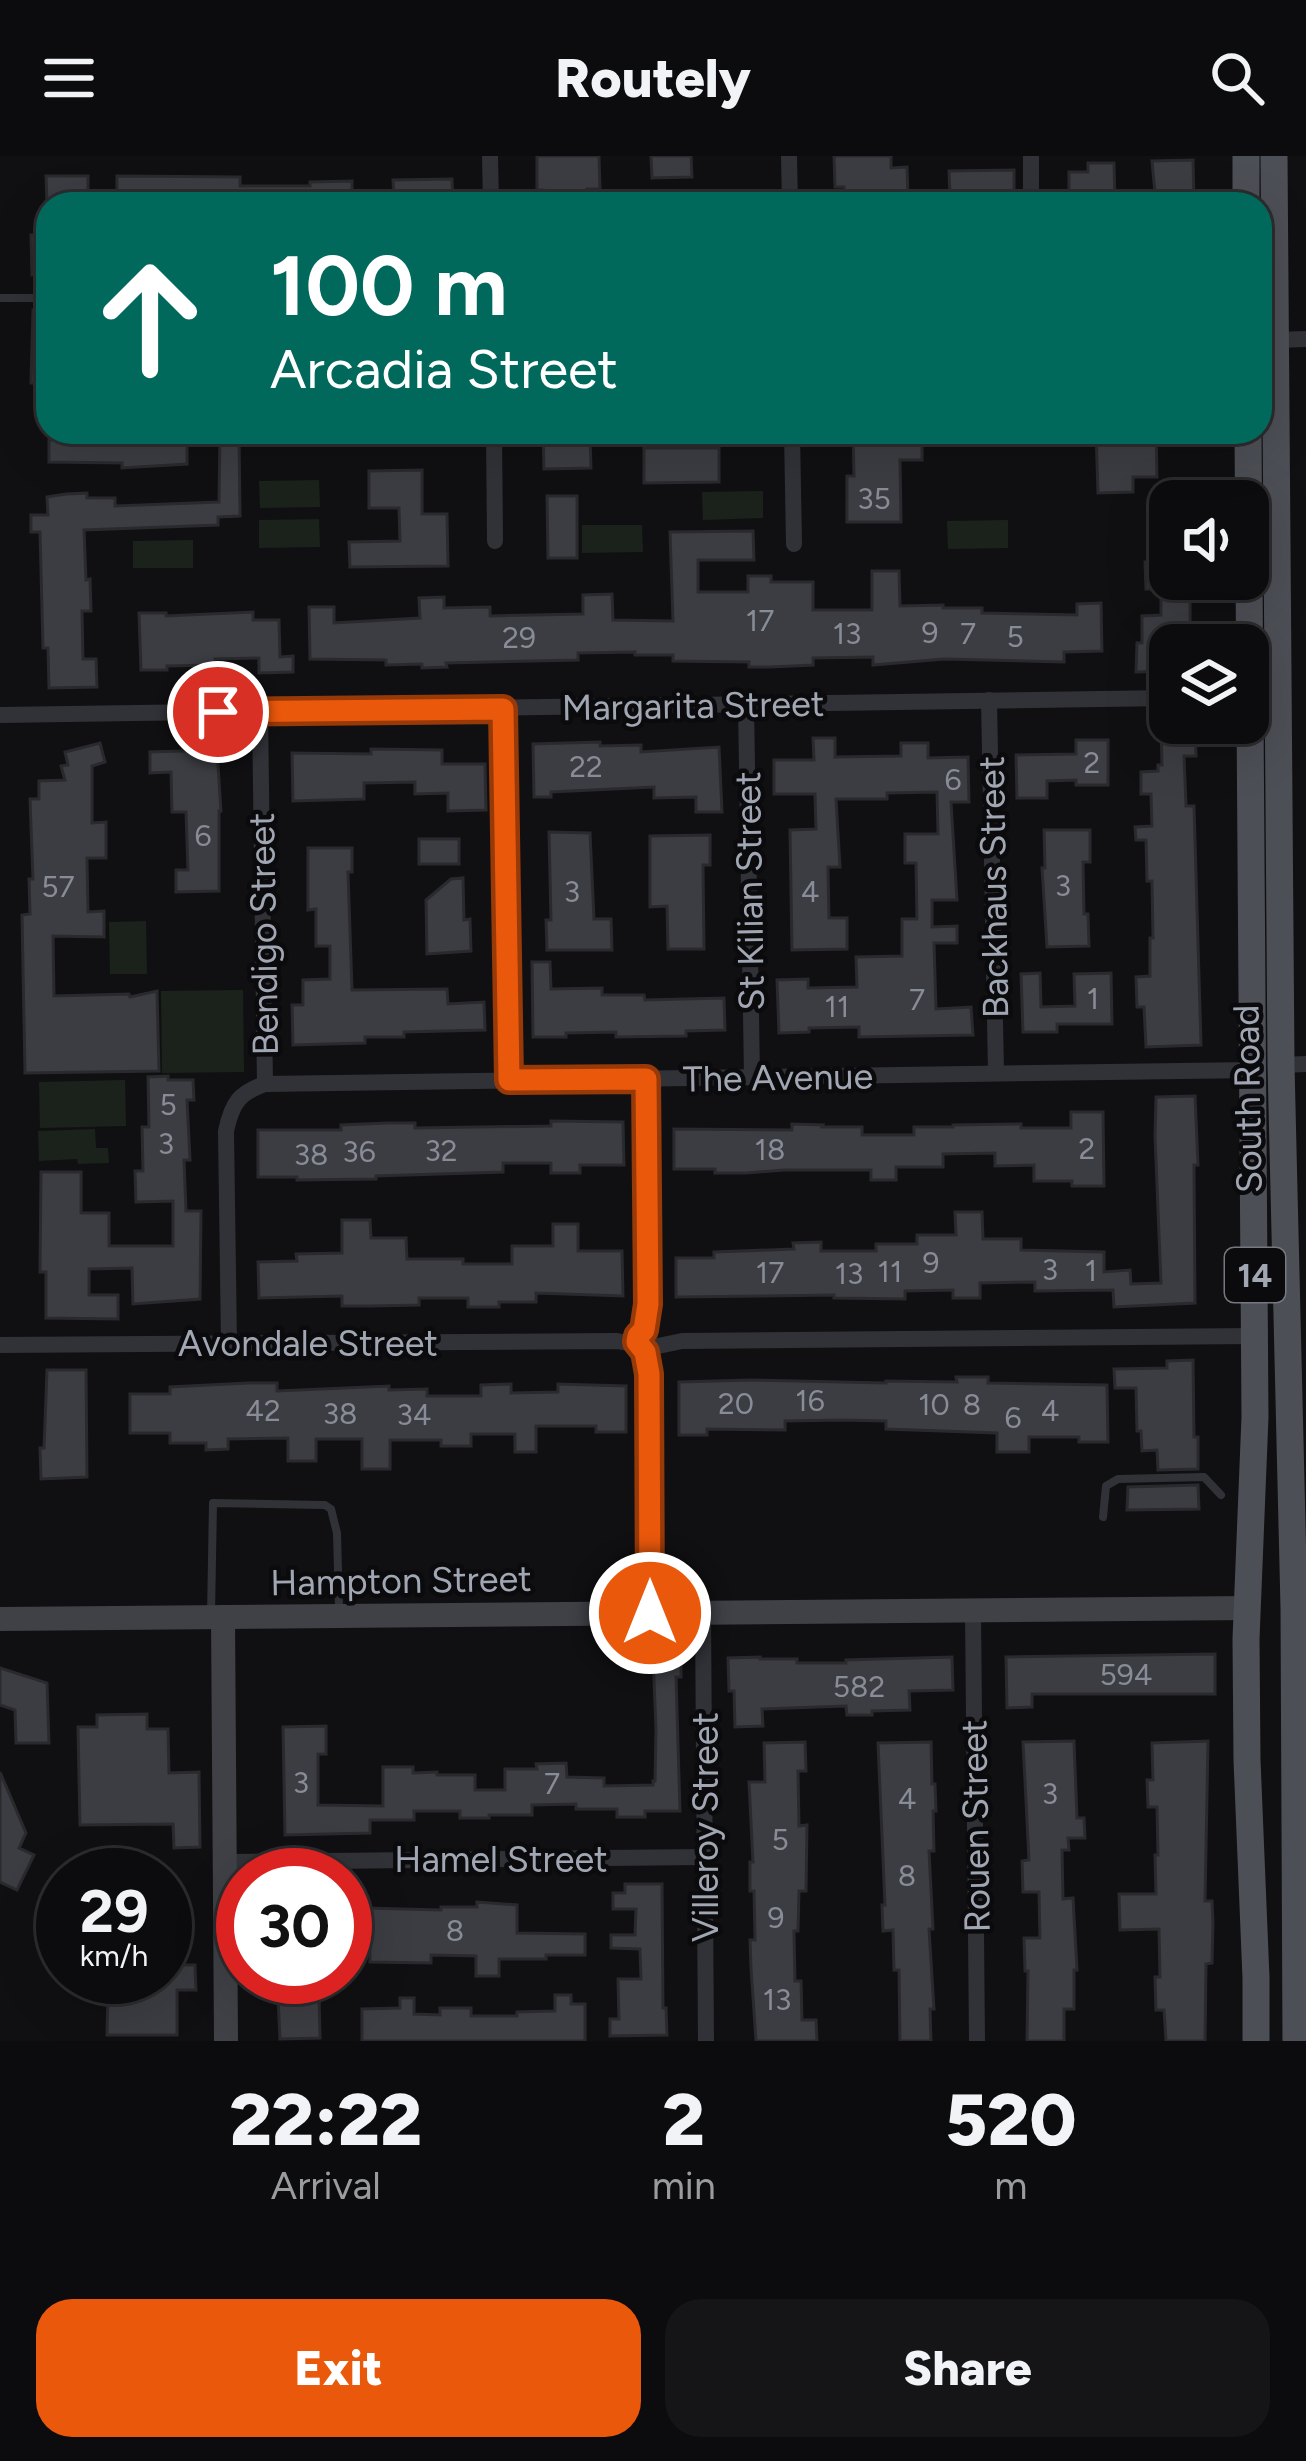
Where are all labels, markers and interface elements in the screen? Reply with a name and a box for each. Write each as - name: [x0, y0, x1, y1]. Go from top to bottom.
- icon: menu: [36, 45, 102, 111]
- icon: search: [1204, 45, 1270, 111]
- text: Routely: [555, 46, 751, 111]
- text: 100 m: [270, 235, 508, 336]
- icon: ahead: [72, 240, 228, 396]
- text: Arcadia Street: [270, 337, 618, 402]
- house number: 35: [857, 480, 891, 517]
- map controls: [1149, 480, 1269, 744]
- button: sound: [1149, 480, 1269, 600]
- house number: 17: [746, 602, 774, 639]
- house number: 9: [922, 614, 938, 651]
- house number: 13: [833, 615, 861, 652]
- house number: 7: [960, 615, 976, 652]
- house number: 5: [1006, 618, 1024, 655]
- house number: 29: [502, 619, 536, 656]
- button: layers: [1149, 624, 1269, 744]
- pin: [167, 661, 269, 763]
- icon: arrive: [185, 679, 251, 745]
- street label: Margarita Street: [561, 682, 825, 729]
- house number: 2: [1084, 744, 1100, 781]
- house number: 22: [569, 748, 603, 785]
- street label: Backhaus Street: [970, 755, 1017, 1018]
- house number: 6: [945, 761, 962, 798]
- street label: St Kilian Street: [726, 771, 773, 1011]
- street label: Bendigo Street: [240, 812, 287, 1056]
- house number: 6: [195, 817, 212, 854]
- house number: 3: [1055, 867, 1071, 904]
- house number: 57: [41, 868, 75, 905]
- house number: 3: [564, 873, 580, 910]
- house number: 4: [801, 873, 819, 910]
- house number: 1: [1087, 980, 1099, 1017]
- house number: 7: [909, 981, 925, 1018]
- house number: 11: [825, 988, 849, 1025]
- street label: South Road: [1224, 1004, 1271, 1194]
- street label: The Avenue: [683, 1054, 873, 1101]
- house number: 5: [159, 1086, 177, 1123]
- house number: 3: [158, 1125, 174, 1162]
- house number: 2: [1079, 1130, 1095, 1167]
- house number: 18: [755, 1131, 785, 1168]
- house number: 32: [424, 1132, 458, 1169]
- house number: 36: [342, 1133, 376, 1170]
- house number: 38: [294, 1136, 328, 1173]
- house number: 9: [923, 1244, 939, 1281]
- road number: 14: [1225, 1248, 1285, 1302]
- house number: 3: [1042, 1251, 1058, 1288]
- house number: 1: [1085, 1252, 1097, 1289]
- house number: 11: [878, 1253, 902, 1290]
- house number: 17: [756, 1254, 784, 1291]
- house number: 13: [835, 1255, 863, 1292]
- street label: Avondale Street: [178, 1322, 438, 1365]
- house number: 16: [795, 1382, 825, 1419]
- house number: 20: [718, 1385, 754, 1422]
- house number: 10: [918, 1386, 950, 1423]
- house number: 8: [963, 1386, 981, 1423]
- house number: 42: [245, 1392, 281, 1429]
- house number: 4: [1041, 1392, 1059, 1429]
- house number: 38: [323, 1395, 357, 1432]
- house number: 34: [397, 1396, 431, 1433]
- house number: 6: [1005, 1399, 1022, 1436]
- position arrow: [587, 1550, 713, 1676]
- street label: Hampton Street: [270, 1557, 532, 1604]
- house number: 594: [1100, 1656, 1152, 1693]
- house number: 582: [833, 1668, 885, 1705]
- street label: Villeroy Street: [684, 1712, 727, 1942]
- street label: Rouen Street: [952, 1719, 999, 1933]
- house number: 3: [293, 1764, 309, 1801]
- house number: 7: [544, 1765, 560, 1802]
- house number: 3: [1042, 1775, 1058, 1812]
- house number: 4: [898, 1780, 916, 1817]
- house number: 5: [771, 1821, 789, 1858]
- street label: Hamel Street: [394, 1838, 608, 1881]
- speed limit sign: 30: [216, 1848, 372, 2004]
- house number: 8: [898, 1857, 916, 1894]
- text: 29: [79, 1875, 149, 1947]
- house number: 9: [768, 1899, 784, 1936]
- house number: 8: [446, 1912, 464, 1949]
- text: km/h: [80, 1937, 148, 1974]
- house number: 13: [763, 1981, 791, 2018]
- text: 22:22: [229, 2077, 422, 2163]
- text: 2: [662, 2077, 705, 2163]
- text: 520: [945, 2077, 1076, 2163]
- text: Arrival: [271, 2162, 381, 2209]
- text: min: [652, 2162, 716, 2209]
- text: m: [994, 2162, 1027, 2209]
- button: Exit: [36, 2299, 641, 2437]
- button: Share: [665, 2299, 1270, 2437]

